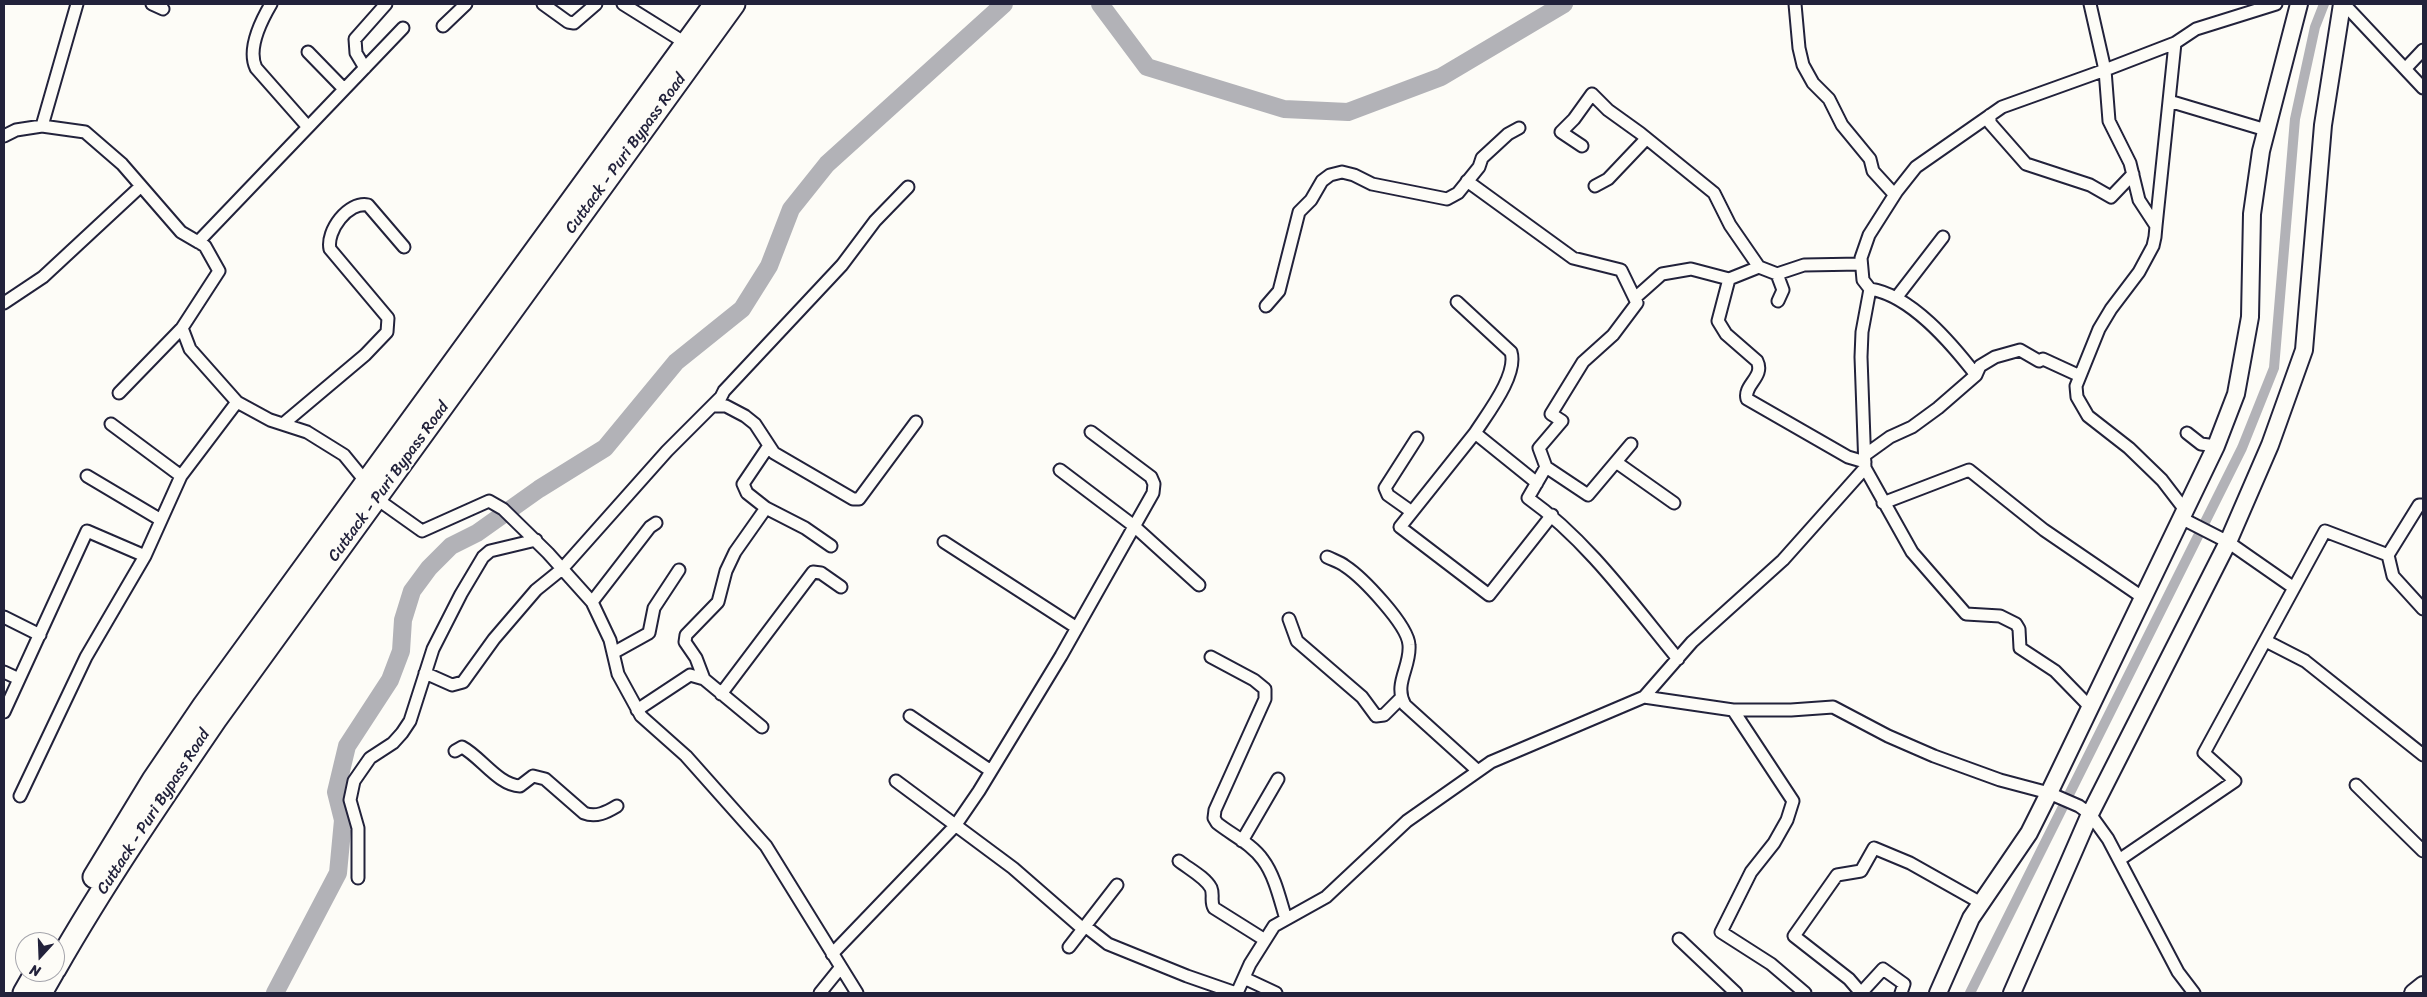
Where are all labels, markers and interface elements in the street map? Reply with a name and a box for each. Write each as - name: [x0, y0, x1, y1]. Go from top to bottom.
- street label: Cuttack - Puri Bypass Road: [562, 70, 690, 238]
- street label: Cuttack - Puri Bypass Road: [325, 398, 453, 566]
- street label: Cuttack - Puri Bypass Road: [93, 726, 215, 898]
- north arrow: [15, 932, 65, 982]
- text: N: [26, 957, 44, 984]

